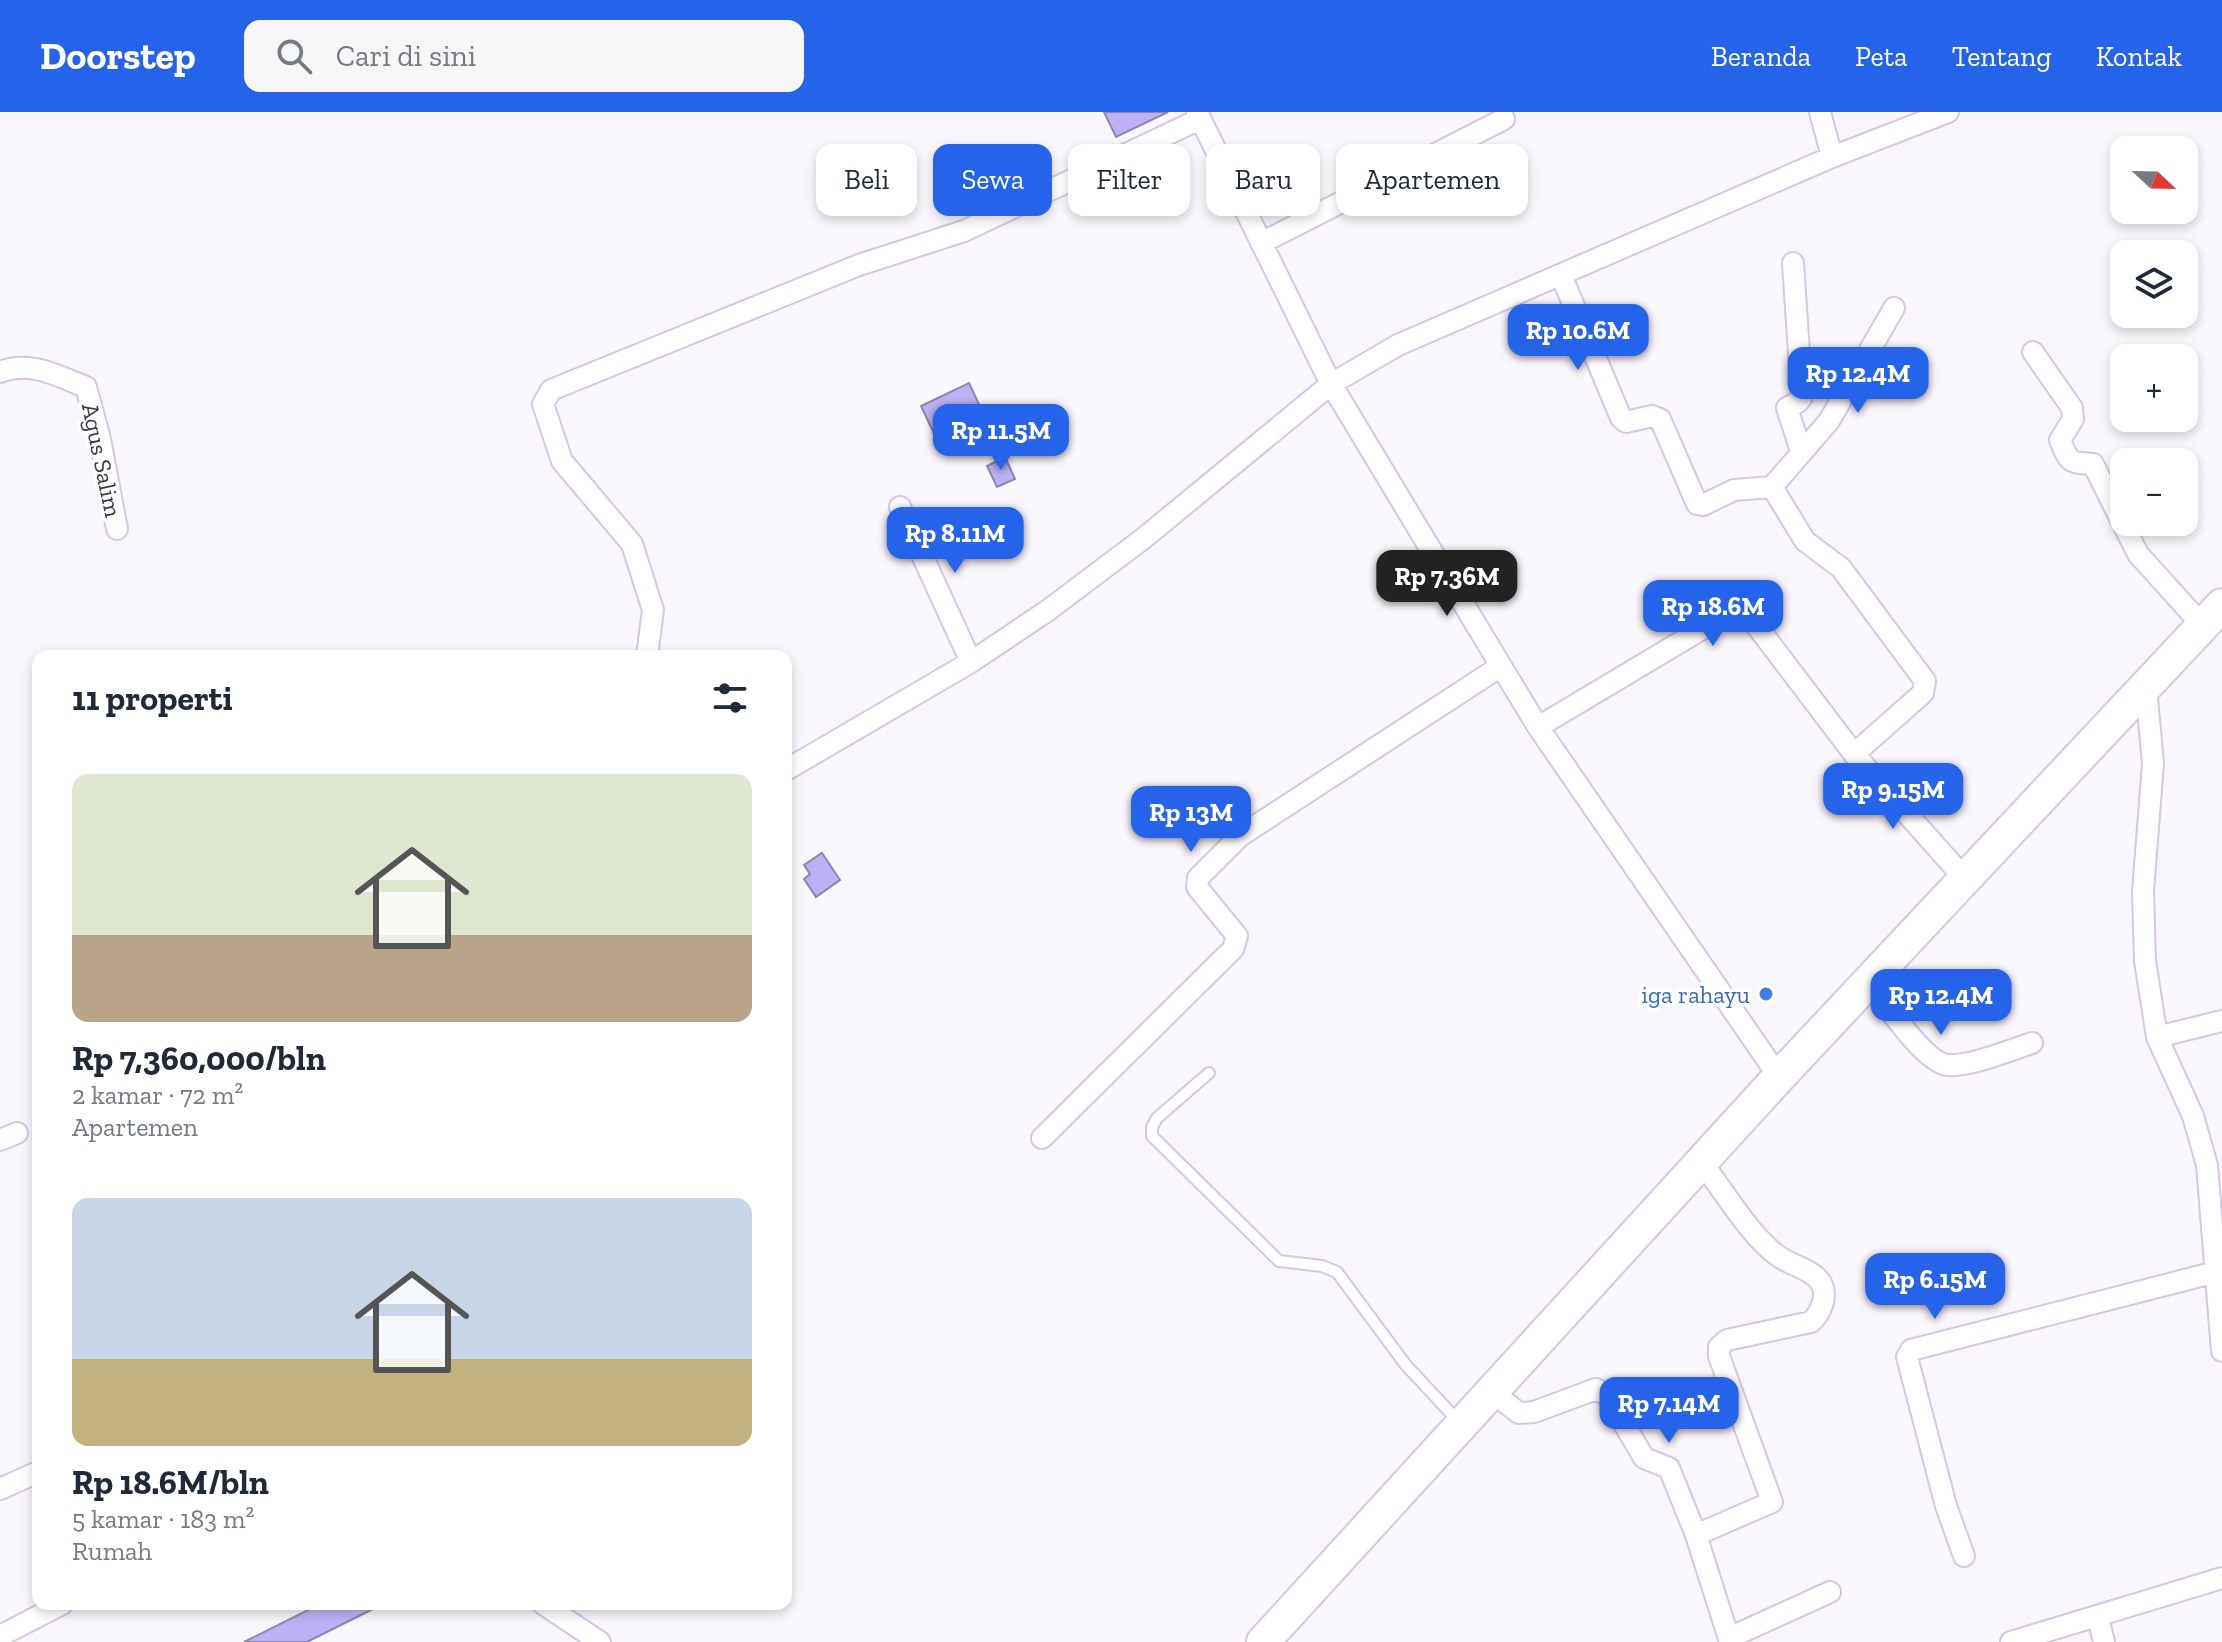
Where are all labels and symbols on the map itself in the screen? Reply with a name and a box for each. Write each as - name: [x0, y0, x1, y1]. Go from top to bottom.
- north arrow: [2110, 136, 2198, 224]
- pin: Rp 10.6M: [1495, 304, 1661, 372]
- pin: Rp 12.4M: [1775, 347, 1941, 415]
- street label: Agus Salim: [76, 400, 128, 520]
- pin: Rp 11.5M: [918, 404, 1084, 472]
- pin: Rp 8.11M: [872, 507, 1038, 575]
- pin: Rp 7.36M: [1364, 550, 1530, 618]
- pin: Rp 18.6M: [1630, 580, 1796, 648]
- pin: Rp 9.15M: [1810, 763, 1976, 831]
- pin: Rp 13M: [1126, 786, 1256, 854]
- pin: Rp 12.4M: [1858, 969, 2024, 1037]
- place label: iga rahayu: [1641, 980, 1751, 1009]
- marker: iga rahayu: [1757, 985, 1775, 1003]
- pin: Rp 6.15M: [1852, 1253, 2018, 1321]
- pin: Rp 7.14M: [1586, 1377, 1752, 1445]

